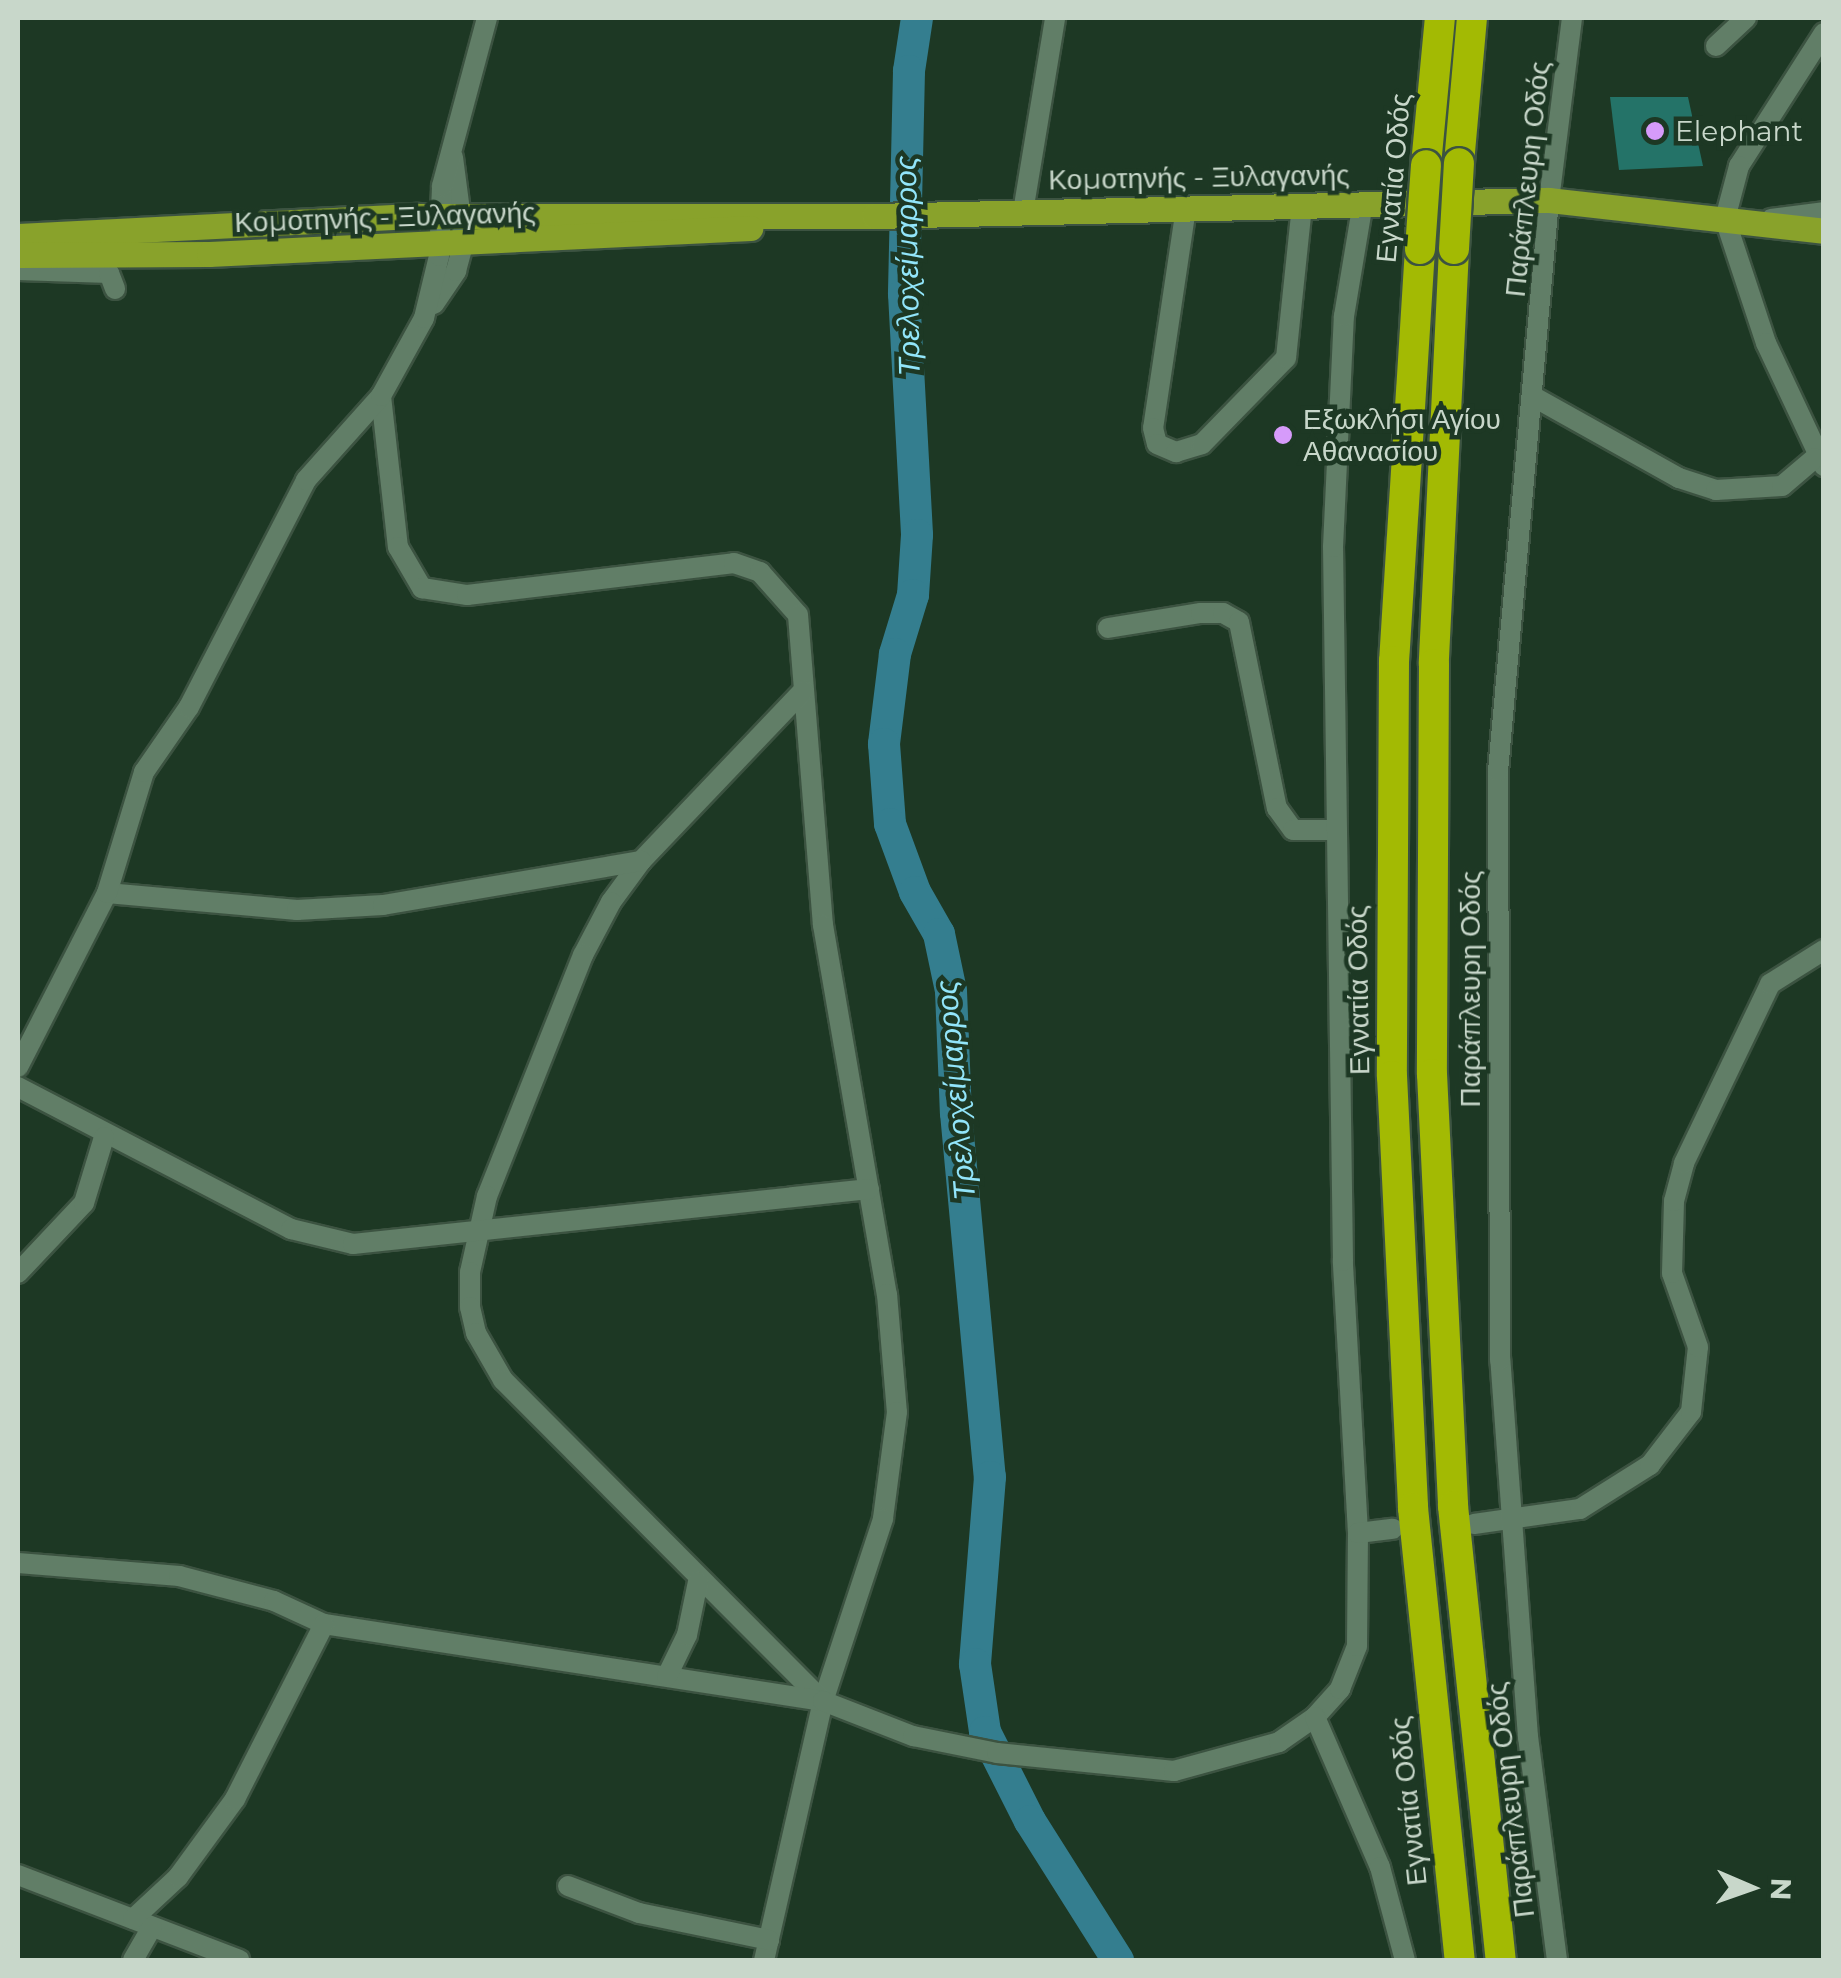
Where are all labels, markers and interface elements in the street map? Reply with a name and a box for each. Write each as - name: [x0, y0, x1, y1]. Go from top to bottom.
- street label: Παράπλευρη Οδός: [1498, 59, 1556, 299]
- street label: Εγνατία Οδός: [1369, 92, 1417, 264]
- place label: Elephant: [1675, 114, 1803, 148]
- marker: Elephant: [1644, 120, 1666, 142]
- water label: Τρελοχείμαρρος: [888, 155, 928, 377]
- street label: Κομοτηνής - Ξυλαγανής: [1048, 158, 1350, 196]
- street label: Κομοτηνής - Ξυλαγανής: [234, 195, 536, 239]
- place label: Εξωκλήσι Αγίου Αθανασίου: [1303, 402, 1501, 468]
- marker: Εξωκλήσι Αγίου Αθανασίου: [1272, 424, 1294, 446]
- street label: Παράπλευρη Οδός: [1453, 871, 1487, 1107]
- street label: Εγνατία Οδός: [1340, 905, 1376, 1075]
- water label: Τρελοχείμαρρος: [928, 978, 984, 1202]
- street label: Παράπλευρη Οδός: [1479, 1680, 1541, 1920]
- street label: Εγνατία Οδός: [1382, 1715, 1434, 1887]
- north arrow: [1701, 1838, 1801, 1938]
- text: N: [1764, 1877, 1798, 1901]

